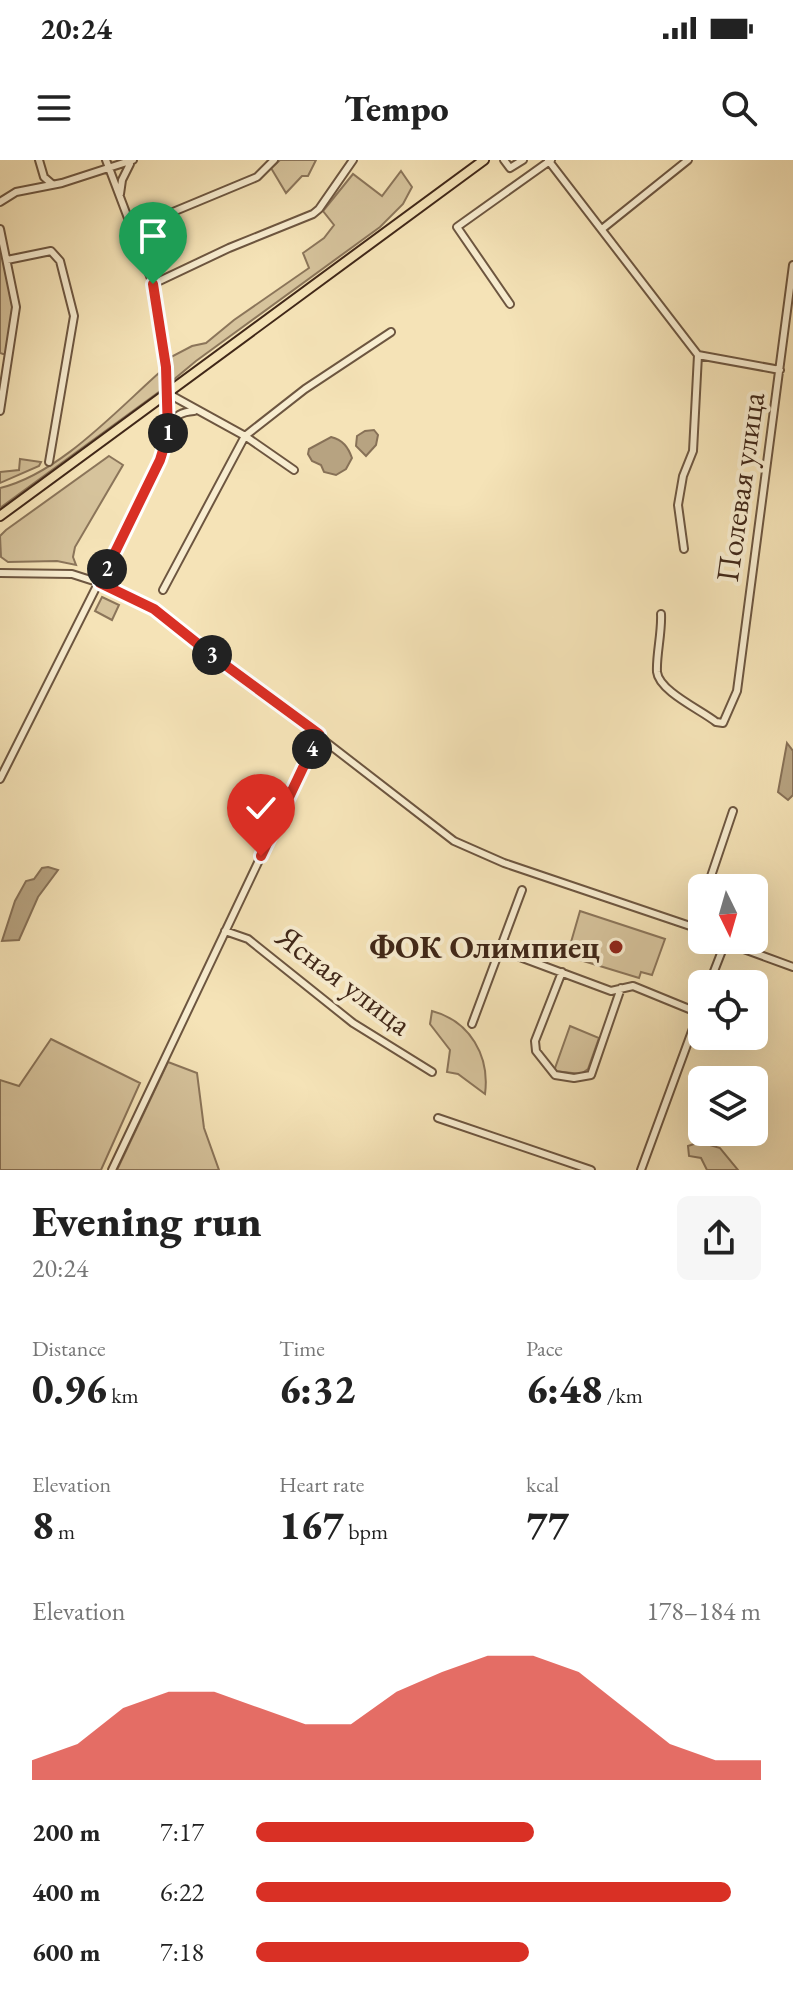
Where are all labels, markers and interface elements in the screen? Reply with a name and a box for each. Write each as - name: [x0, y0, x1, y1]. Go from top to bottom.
- text: 20:24: [40, 9, 112, 48]
- text: Tempo: [344, 85, 449, 132]
- icon: menu: [32, 86, 76, 130]
- icon: search: [717, 86, 761, 130]
- pin: [119, 202, 187, 284]
- icon: arrive: [131, 214, 175, 258]
- street label: Полевая улица: [706, 389, 774, 585]
- pin: 1: [148, 413, 188, 453]
- text: 1: [162, 418, 174, 447]
- pin: 2: [87, 549, 127, 589]
- text: 2: [101, 554, 113, 583]
- pin: 3: [192, 635, 232, 675]
- text: 3: [206, 640, 218, 669]
- pin: 4: [292, 729, 332, 769]
- text: 4: [306, 734, 318, 763]
- pin: [227, 774, 295, 856]
- icon: check: [239, 786, 283, 830]
- north arrow: [688, 874, 768, 954]
- map controls: [688, 874, 768, 1146]
- street label: Ясная улица: [267, 915, 420, 1045]
- place label: ФОК Олимпиец: [370, 926, 600, 968]
- marker: ФОК Олимпиец: [607, 938, 625, 956]
- button: locate: [688, 970, 768, 1050]
- button: layers: [688, 1066, 768, 1146]
- text: Evening run: [32, 1192, 262, 1249]
- button: share: [677, 1196, 761, 1280]
- text: 20:24: [32, 1251, 88, 1285]
- text: Distance: [32, 1334, 105, 1363]
- text: Time: [279, 1334, 325, 1363]
- text: Pace: [526, 1334, 563, 1363]
- text: 0.96: [32, 1363, 107, 1415]
- text: 6:32: [279, 1363, 355, 1415]
- text: 6:48: [526, 1363, 602, 1415]
- text: km: [107, 1381, 139, 1410]
- text: /km: [602, 1381, 643, 1410]
- text: Elevation: [32, 1470, 111, 1499]
- text: Heart rate: [279, 1470, 364, 1499]
- text: kcal: [526, 1470, 559, 1499]
- text: 8: [32, 1499, 54, 1551]
- text: 167: [279, 1499, 344, 1551]
- text: 77: [526, 1499, 569, 1551]
- text: m: [54, 1517, 75, 1546]
- text: bpm: [344, 1517, 388, 1546]
- text: Elevation: [32, 1594, 126, 1628]
- text: 178–184 m: [646, 1594, 761, 1628]
- text: 200 m: [32, 1815, 100, 1849]
- text: 7:17: [160, 1815, 204, 1849]
- text: 400 m: [32, 1875, 100, 1909]
- text: 6:22: [160, 1875, 204, 1909]
- text: 600 m: [32, 1935, 100, 1969]
- text: 7:18: [160, 1935, 204, 1969]

